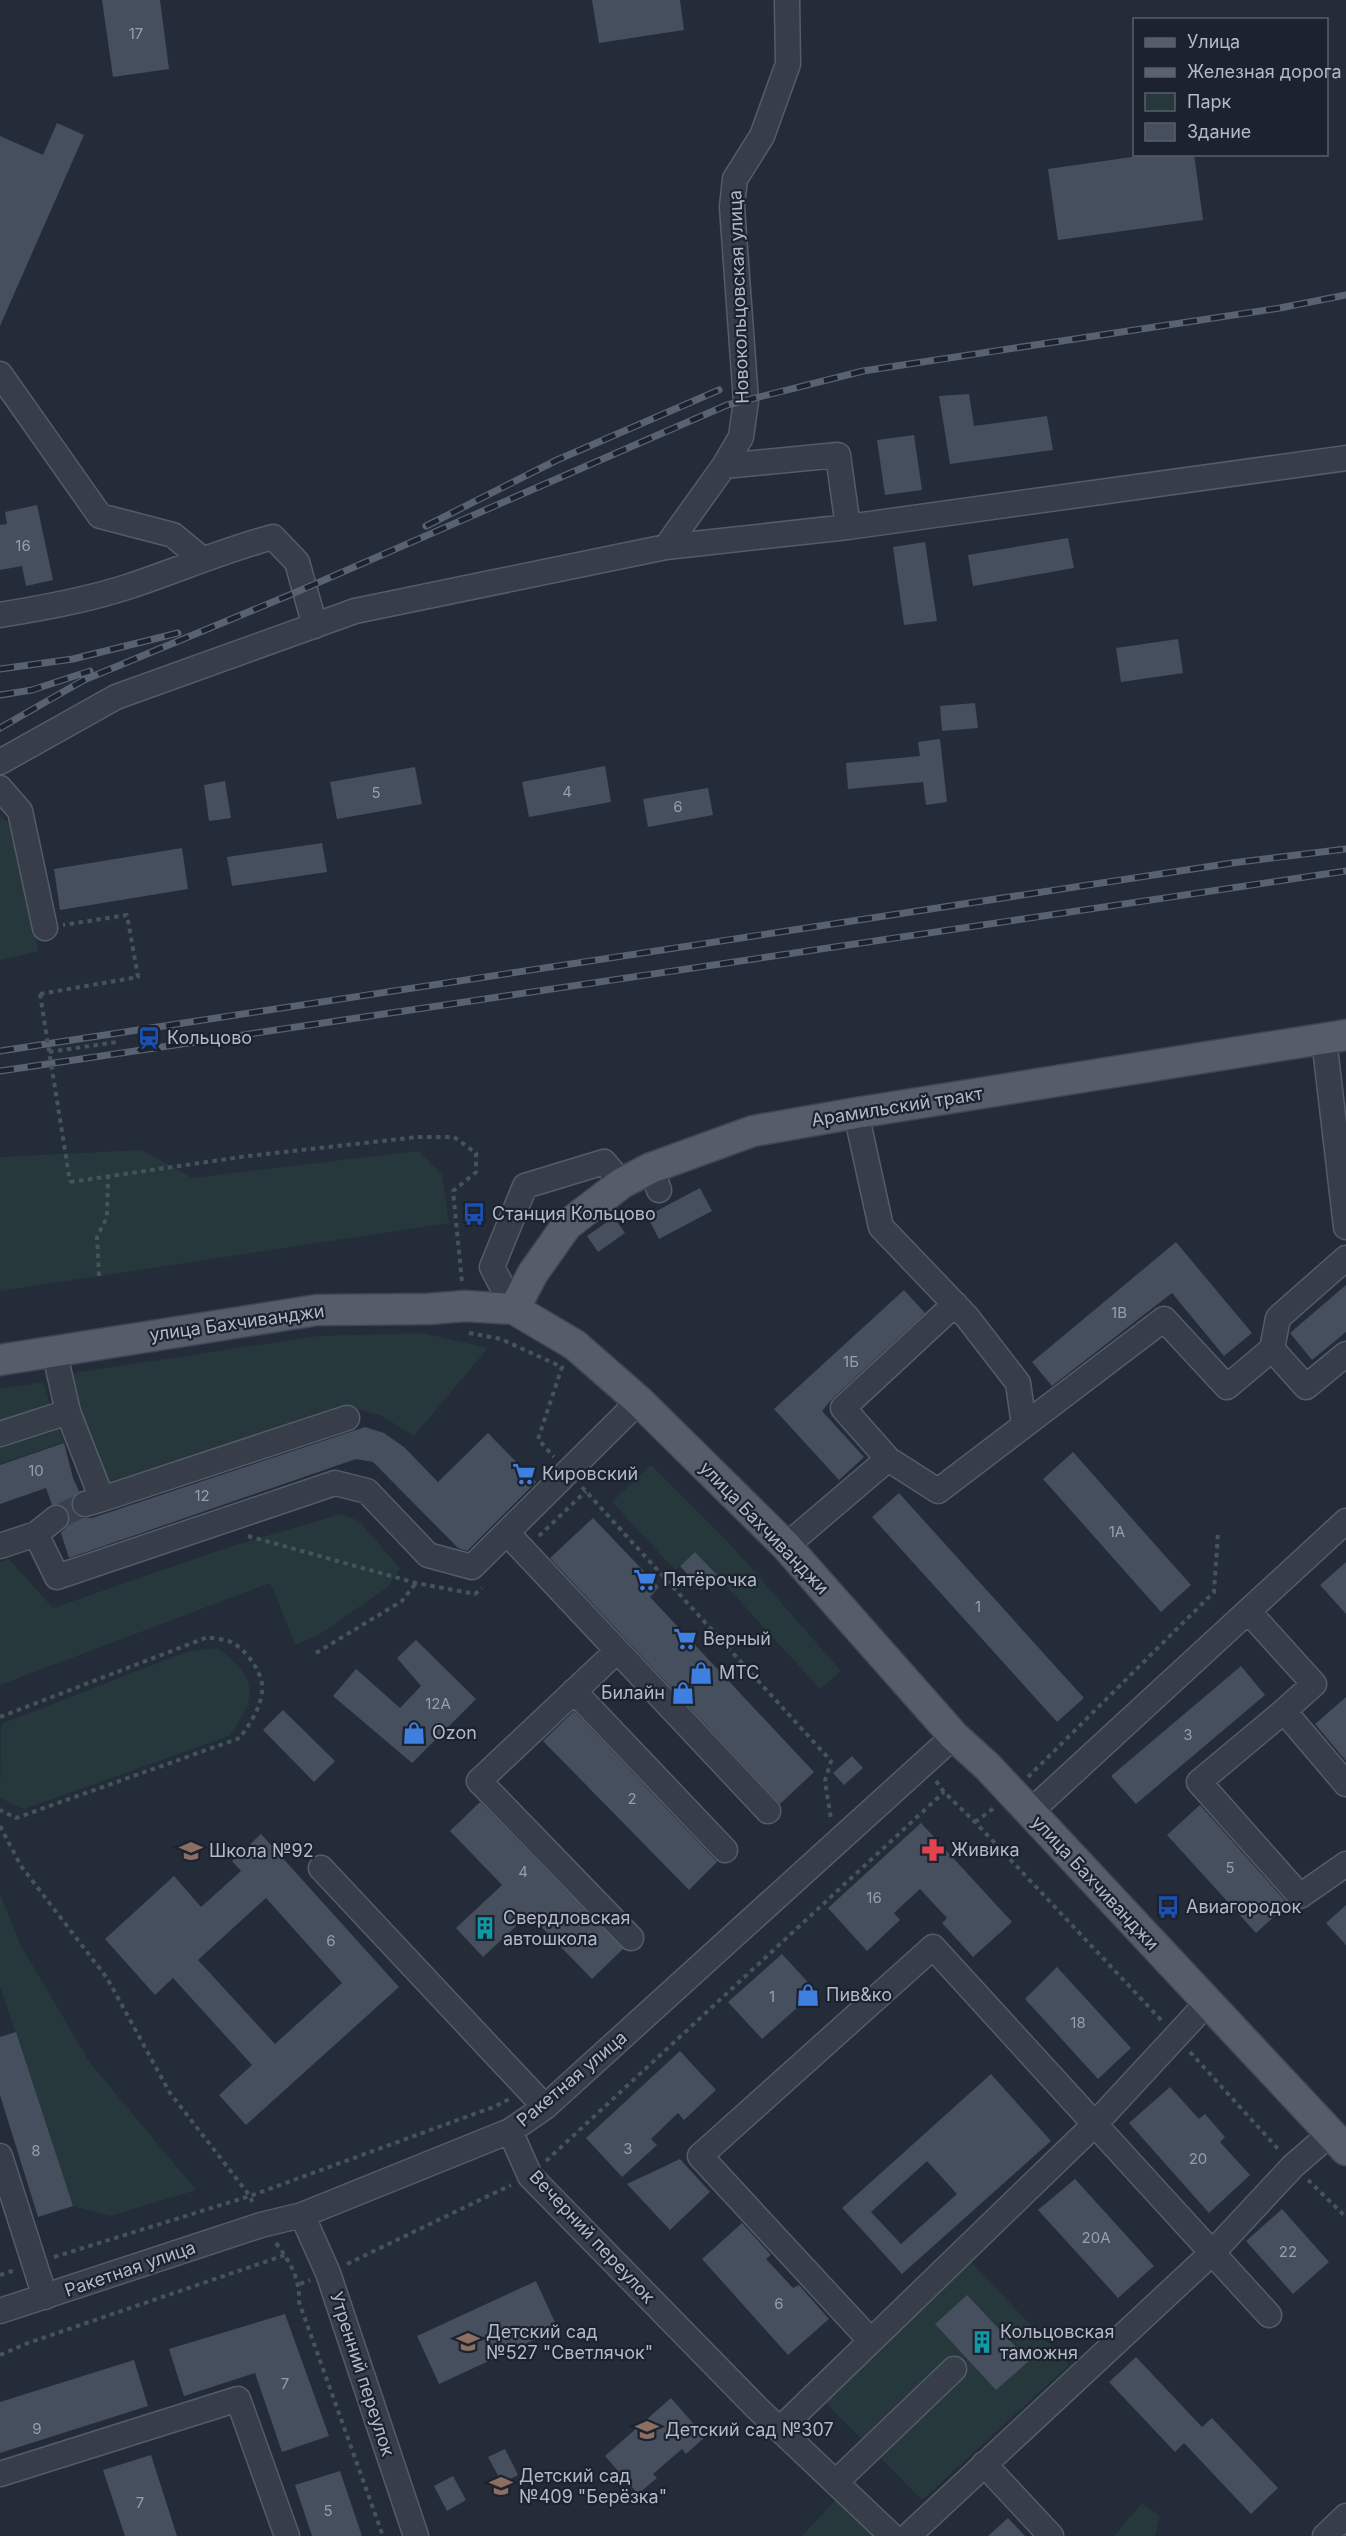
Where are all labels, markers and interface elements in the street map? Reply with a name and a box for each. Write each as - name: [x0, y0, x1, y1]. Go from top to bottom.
- legend: [1133, 18, 1328, 156]
- house number: 17: [129, 24, 143, 43]
- text: Улица: [1187, 31, 1240, 52]
- text: Железная дорога: [1187, 61, 1342, 82]
- text: Парк: [1187, 91, 1232, 112]
- text: Здание: [1187, 121, 1251, 142]
- street label: Новокольцовская улица: [724, 190, 753, 404]
- house number: 16: [15, 536, 31, 555]
- house number: 4: [562, 782, 572, 801]
- house number: 5: [371, 783, 381, 802]
- house number: 6: [673, 797, 683, 816]
- station icon: Кольцово: [136, 1025, 162, 1051]
- place label: Кольцово: [167, 1027, 252, 1048]
- street label: Арамильский тракт: [810, 1082, 985, 1130]
- bus stop icon: Станция Кольцово: [461, 1201, 487, 1227]
- place label: Станция Кольцово: [492, 1203, 656, 1224]
- street label: улица Бахчиванджи: [148, 1300, 326, 1345]
- house number: 1В: [1111, 1303, 1127, 1322]
- house number: 1Б: [843, 1352, 859, 1371]
- street label: улица Бахчиванджи: [696, 1457, 833, 1598]
- house number: 10: [28, 1461, 44, 1480]
- supermarket icon: Кировский: [511, 1461, 537, 1487]
- place label: Кировский: [542, 1463, 638, 1484]
- house number: 12: [194, 1486, 210, 1505]
- house number: 1А: [1109, 1522, 1125, 1541]
- supermarket icon: Пятёрочка: [632, 1567, 658, 1593]
- place label: Пятёрочка: [663, 1569, 757, 1590]
- house number: 1: [975, 1597, 981, 1616]
- supermarket icon: Верный: [672, 1626, 698, 1652]
- place label: Верный: [703, 1628, 771, 1649]
- shop icon: МТС: [688, 1660, 714, 1686]
- place label: МТС: [719, 1662, 760, 1683]
- shop icon: Билайн: [670, 1680, 696, 1706]
- place label: Билайн: [601, 1682, 665, 1703]
- house number: 12А: [425, 1694, 451, 1713]
- shop icon: Ozon: [401, 1720, 427, 1746]
- place label: Ozon: [432, 1722, 477, 1743]
- house number: 3: [1183, 1725, 1193, 1744]
- house number: 2: [627, 1789, 637, 1808]
- street label: улица Бахчиванджи: [1028, 1811, 1163, 1954]
- pharmacy icon: Живика: [920, 1837, 946, 1863]
- school or university icon: Школа №92: [178, 1838, 204, 1864]
- place label: Живика: [951, 1839, 1020, 1860]
- place label: Школа №92: [209, 1840, 314, 1861]
- house number: 5: [1225, 1858, 1235, 1877]
- house number: 4: [518, 1862, 528, 1881]
- house number: 16: [866, 1888, 882, 1907]
- bus stop icon: Авиагородок: [1155, 1894, 1181, 1920]
- place label: Авиагородок: [1186, 1896, 1302, 1917]
- place label: Свердловская автошкола: [503, 1907, 631, 1949]
- building icon: Свердловская автошкола: [472, 1915, 498, 1941]
- house number: 6: [326, 1931, 336, 1950]
- shop icon: Пив&ко: [795, 1982, 821, 2008]
- place label: Пив&ко: [826, 1984, 892, 2005]
- house number: 1: [769, 1987, 775, 2006]
- house number: 18: [1070, 2013, 1086, 2032]
- street label: Ракетная улица: [512, 2027, 631, 2131]
- house number: 3: [623, 2139, 633, 2158]
- house number: 8: [31, 2141, 41, 2160]
- house number: 20: [1189, 2149, 1207, 2168]
- street label: Вечерний переулок: [525, 2166, 659, 2308]
- house number: 20А: [1082, 2228, 1110, 2247]
- street label: Ракетная улица: [62, 2236, 198, 2301]
- house number: 22: [1279, 2242, 1297, 2261]
- street label: Утренний переулок: [326, 2289, 399, 2459]
- house number: 6: [774, 2294, 784, 2313]
- place label: Детский сад №527 "Светлячок": [486, 2321, 653, 2363]
- place label: Кольцовская таможня: [1000, 2321, 1114, 2363]
- school or university icon: Детский сад №527 "Светлячок": [455, 2329, 481, 2355]
- building icon: Кольцовская таможня: [969, 2329, 995, 2355]
- house number: 7: [281, 2374, 289, 2393]
- school or university icon: Детский сад №307: [634, 2417, 660, 2443]
- house number: 9: [32, 2419, 42, 2438]
- place label: Детский сад №307: [665, 2419, 834, 2440]
- place label: Детский сад №409 "Берёзка": [519, 2465, 667, 2507]
- school or university icon: Детский сад №409 "Берёзка": [488, 2473, 514, 2499]
- house number: 7: [136, 2493, 144, 2512]
- house number: 5: [323, 2501, 333, 2520]

